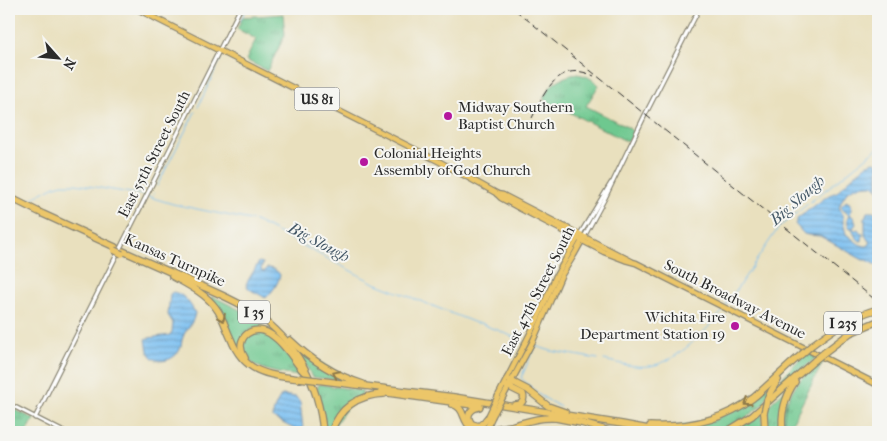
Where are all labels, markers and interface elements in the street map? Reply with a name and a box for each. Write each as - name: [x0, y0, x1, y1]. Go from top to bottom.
- north arrow: [32, 32, 82, 82]
- text: N: [59, 55, 79, 73]
- street label: East 55th Street South: [114, 87, 194, 221]
- road number: US 81: [294, 88, 340, 110]
- place label: Midway Southern Baptist Church: [458, 98, 573, 133]
- marker: Midway Southern Baptist Church: [442, 110, 454, 122]
- place label: Colonial Heights Assembly of God Church: [373, 144, 531, 179]
- marker: Colonial Heights Assembly of God Church: [358, 156, 370, 168]
- water label: Big Slough: [765, 171, 828, 230]
- water label: Big Slough: [284, 217, 353, 266]
- street label: East 47th Street South: [497, 223, 579, 359]
- street label: Kansas Turnpike: [122, 230, 229, 291]
- street label: South Broadway Avenue: [661, 255, 809, 343]
- road number: I 35: [238, 300, 270, 324]
- place label: Wichita Fire Department Station 19: [580, 308, 726, 343]
- road number: I 235: [824, 312, 862, 334]
- one-way arrow: [215, 313, 226, 322]
- marker: Wichita Fire Department Station 19: [729, 320, 741, 332]
- one-way arrow: [332, 370, 341, 380]
- one-way arrow: [743, 396, 752, 405]

